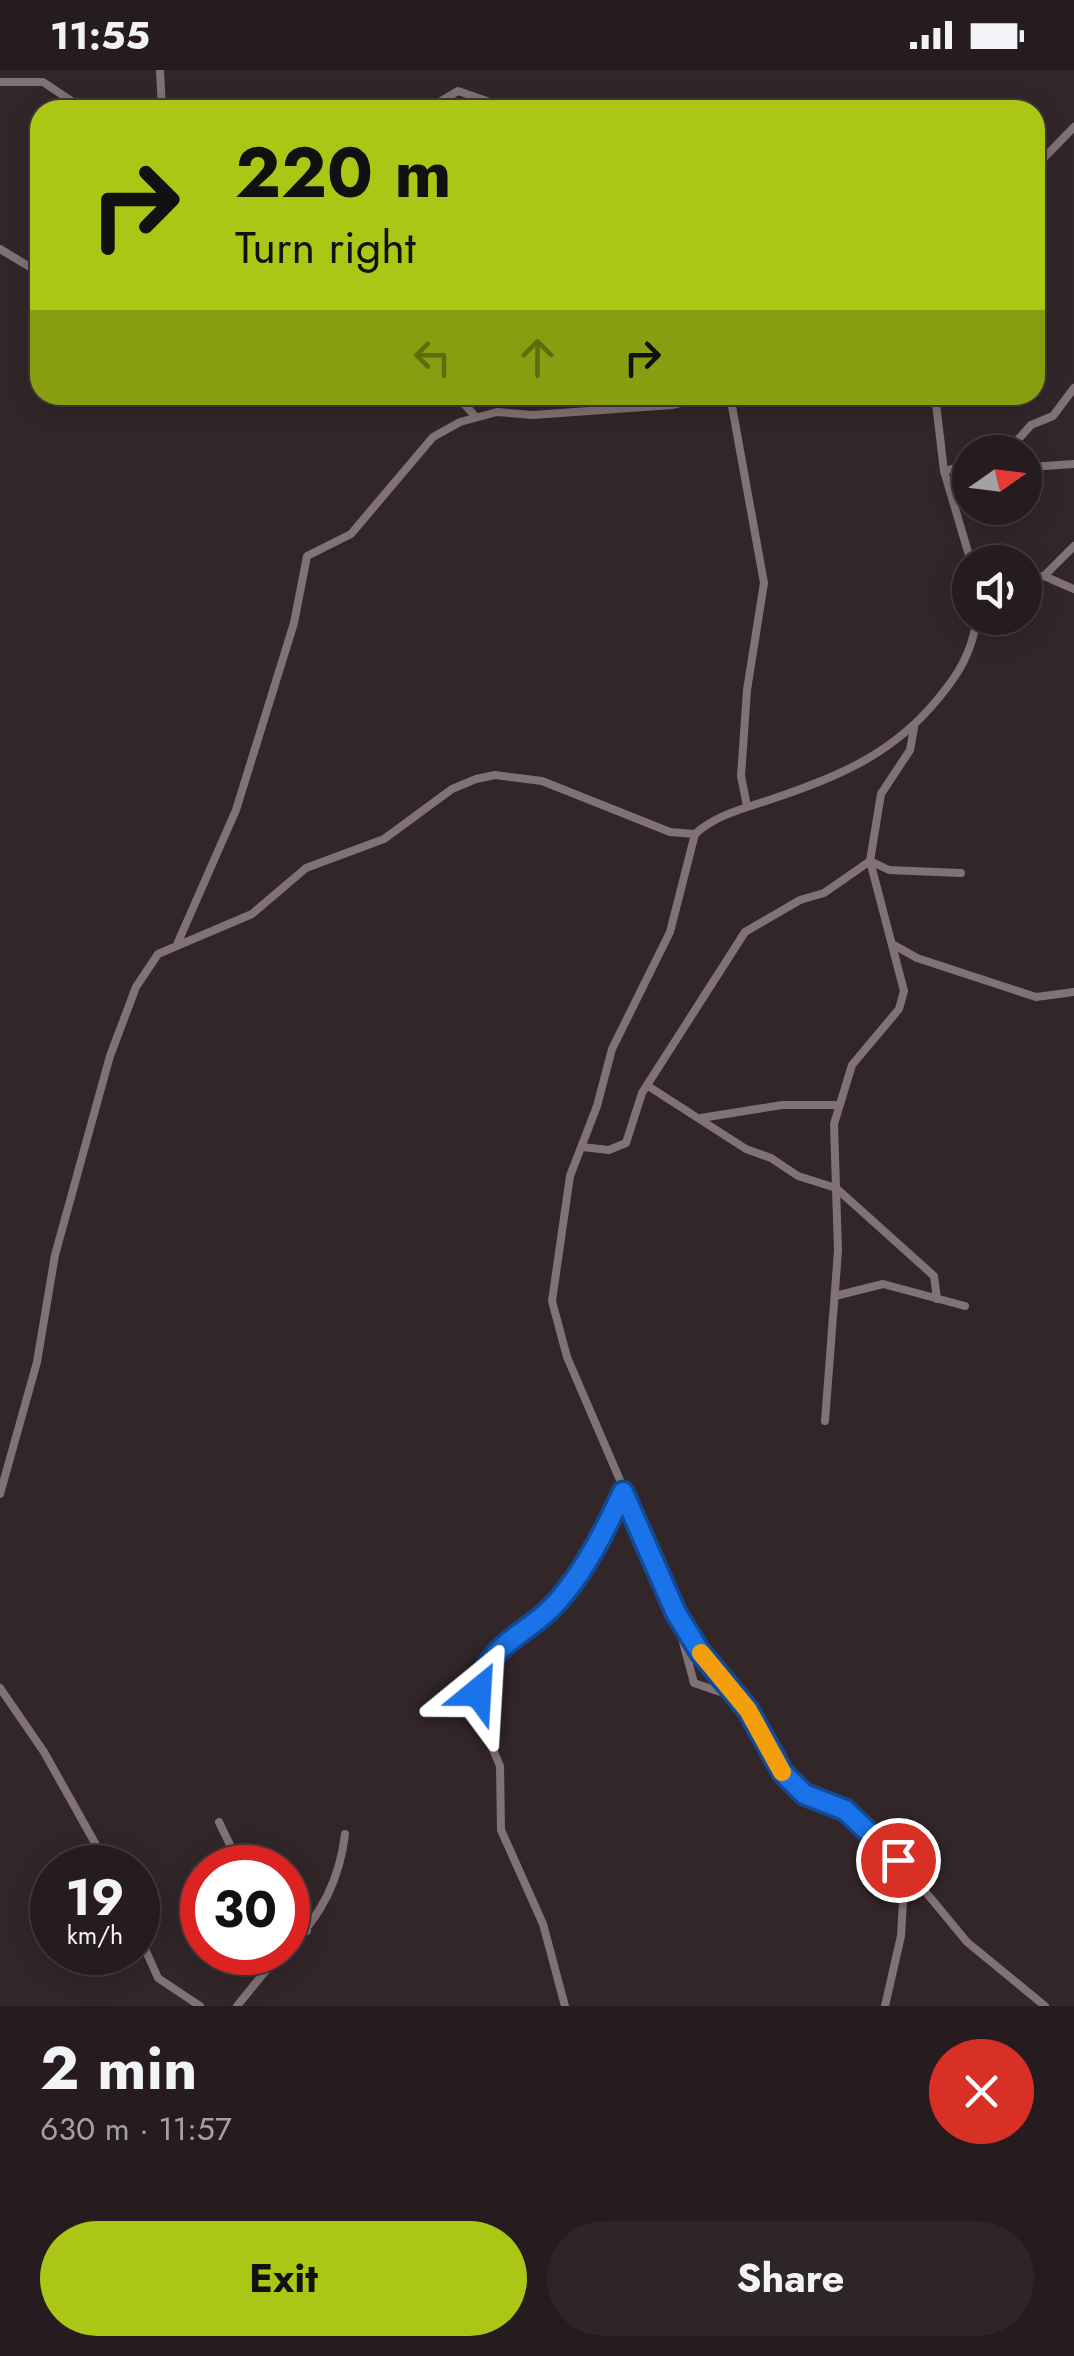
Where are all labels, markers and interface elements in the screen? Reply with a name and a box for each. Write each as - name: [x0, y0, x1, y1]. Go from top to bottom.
- text: 11:55: [50, 8, 150, 63]
- text: 220 m: [235, 122, 452, 223]
- icon: right: [70, 140, 200, 270]
- text: Turn right: [235, 215, 416, 280]
- icon: left: [405, 330, 460, 385]
- icon: ahead: [510, 330, 565, 385]
- icon: right: [615, 330, 670, 385]
- north arrow: [952, 435, 1042, 525]
- map controls: [952, 435, 1042, 635]
- button: sound: [952, 545, 1042, 635]
- position arrow: [426, 1640, 530, 1744]
- pin: [856, 1818, 941, 1903]
- icon: arrive: [871, 1833, 926, 1888]
- speed limit sign: 30: [180, 1845, 310, 1975]
- text: 19: [66, 1861, 124, 1934]
- text: km/h: [67, 1917, 123, 1953]
- text: 2 min: [40, 2025, 198, 2112]
- button: close: [929, 2039, 1034, 2144]
- text: 630 m · 11:57: [40, 2106, 232, 2152]
- button: Exit: [40, 2221, 527, 2336]
- button: Share: [547, 2221, 1034, 2336]

